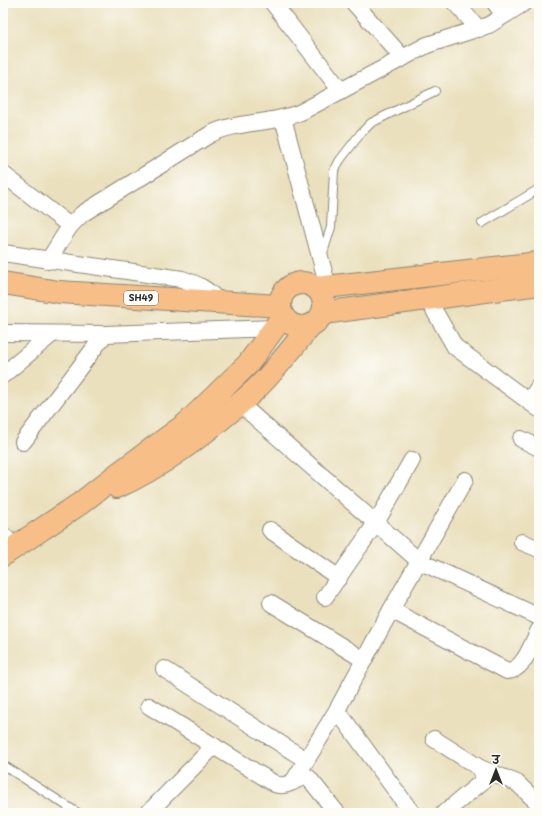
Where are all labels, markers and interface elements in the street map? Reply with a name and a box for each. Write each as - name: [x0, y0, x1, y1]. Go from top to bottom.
- road number: SH49: [124, 291, 158, 305]
- north arrow: [476, 750, 516, 790]
- text: उ: [491, 751, 501, 768]

